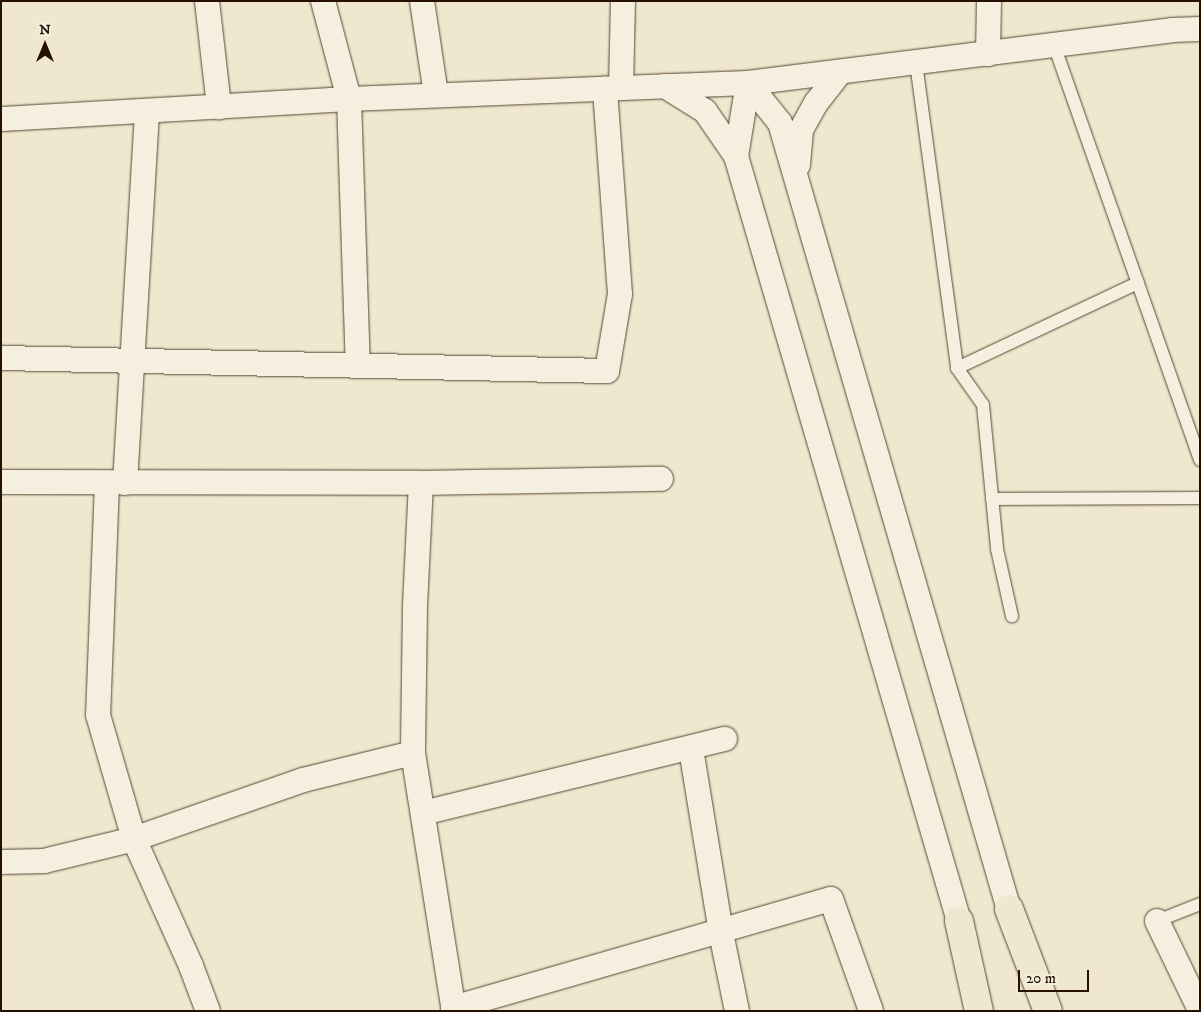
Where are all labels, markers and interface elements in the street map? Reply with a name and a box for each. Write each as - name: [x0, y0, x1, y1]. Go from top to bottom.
- north arrow: [20, 20, 70, 70]
- text: N: [39, 21, 51, 39]
- scale bar: [1021, 960, 1092, 992]
- text: 20 m: [1026, 969, 1056, 988]

